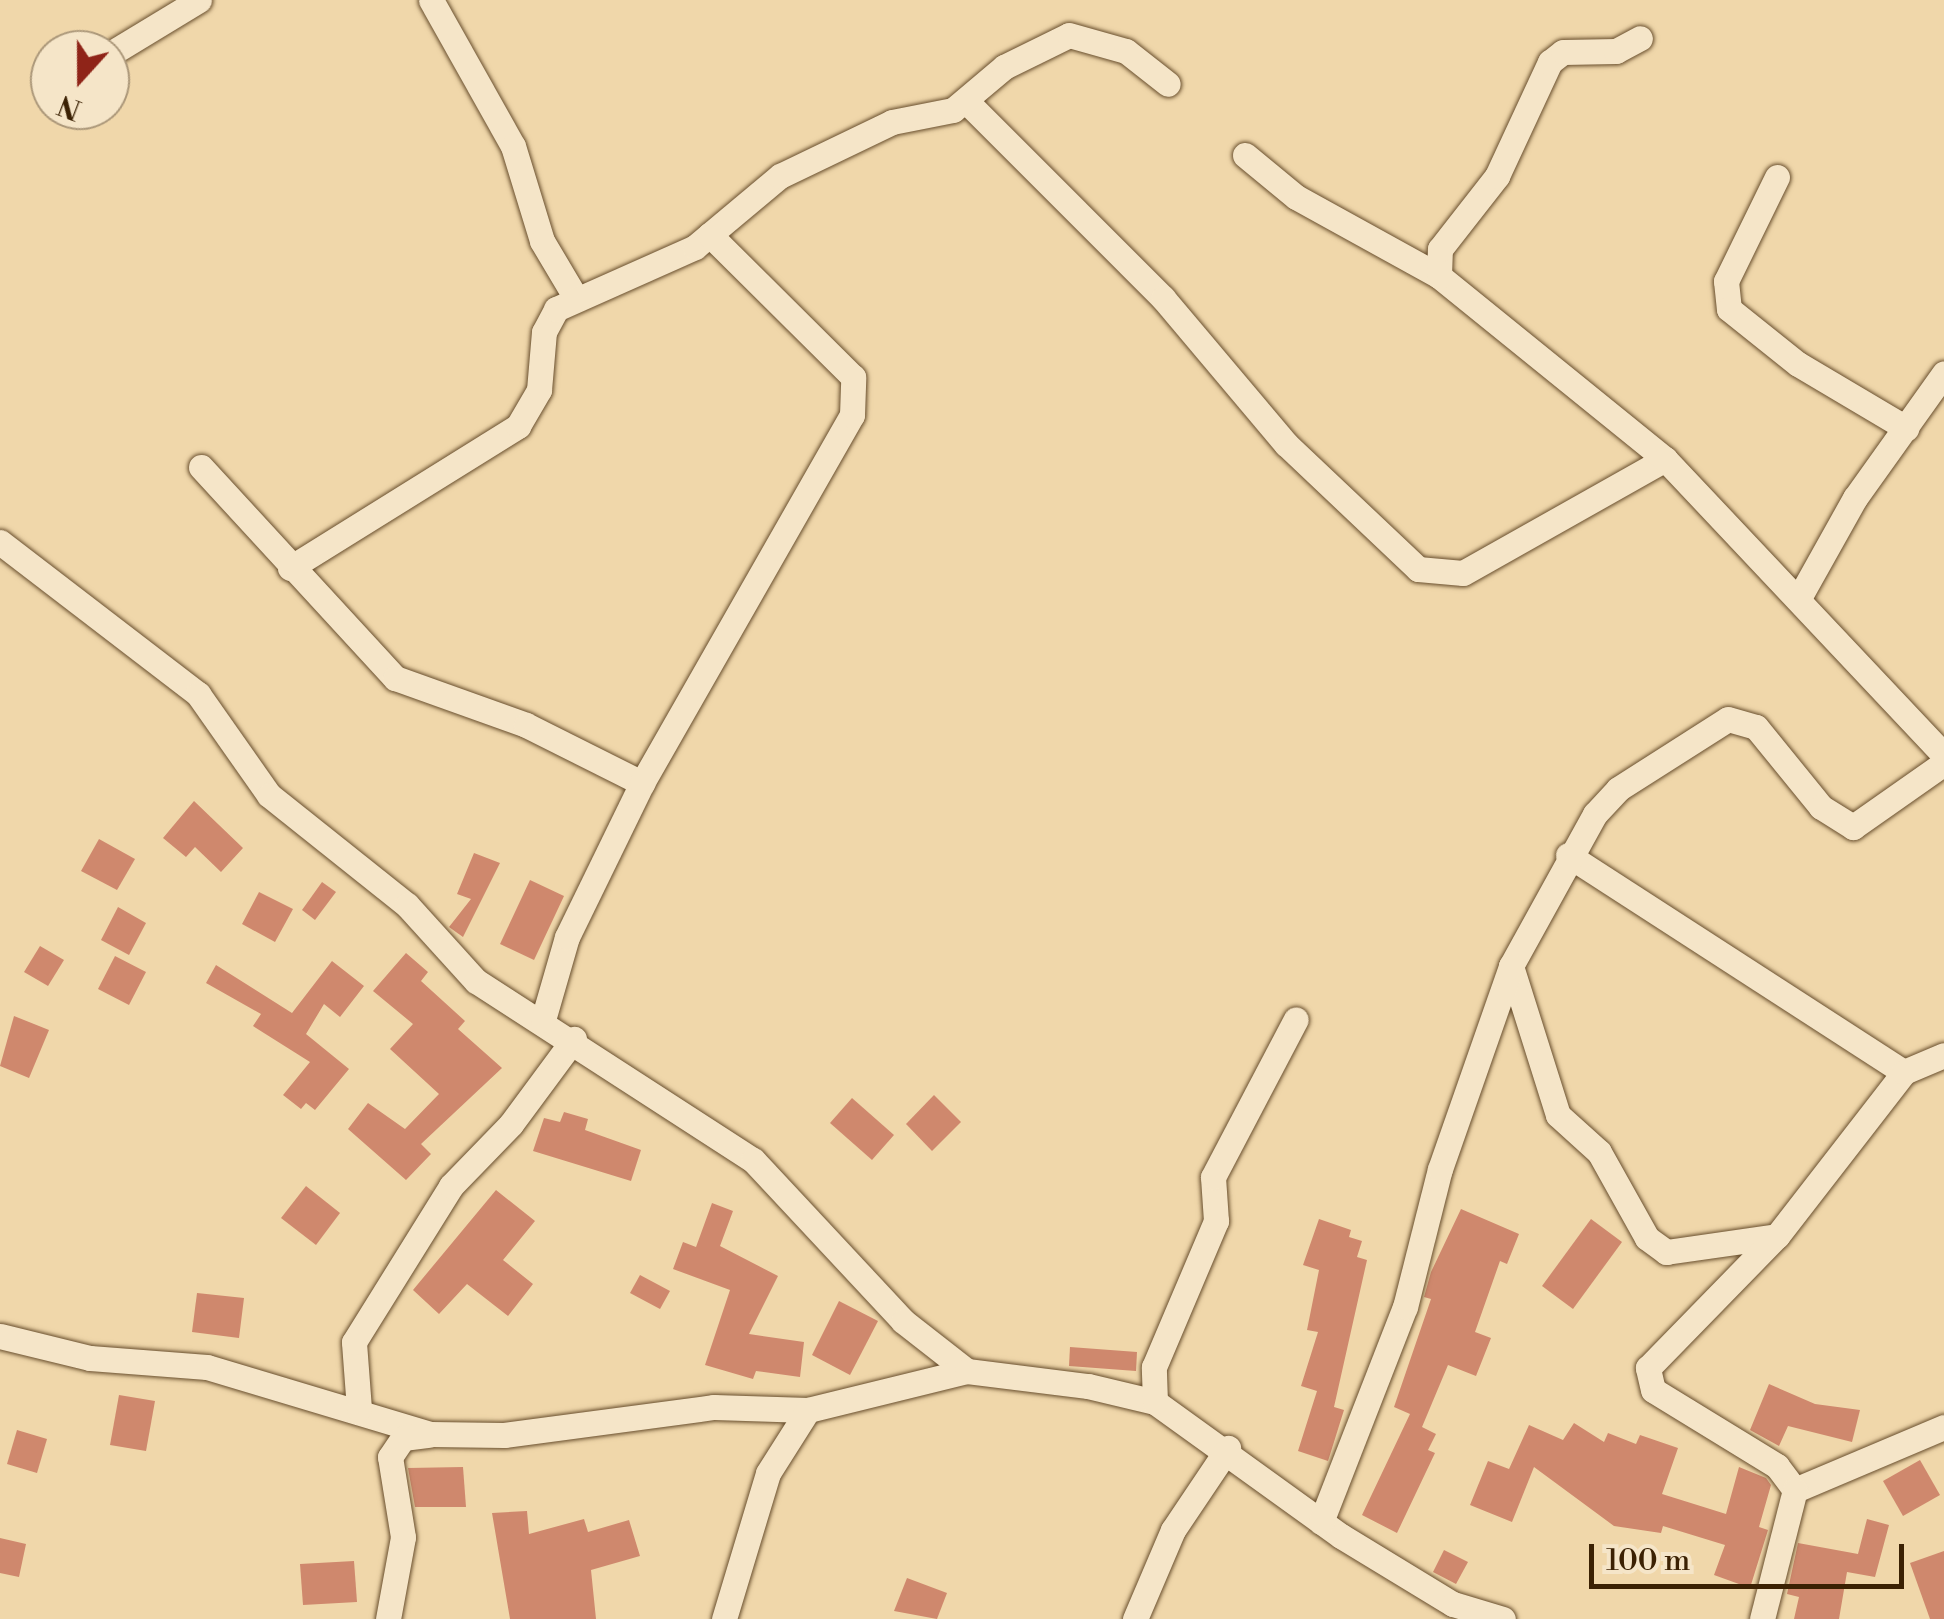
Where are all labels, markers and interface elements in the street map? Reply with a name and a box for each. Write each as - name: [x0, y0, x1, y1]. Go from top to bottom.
- north arrow: [30, 30, 130, 130]
- text: N: [53, 86, 86, 127]
- scale bar: [1594, 1524, 1909, 1586]
- text: 100 m: [1606, 1542, 1690, 1580]

